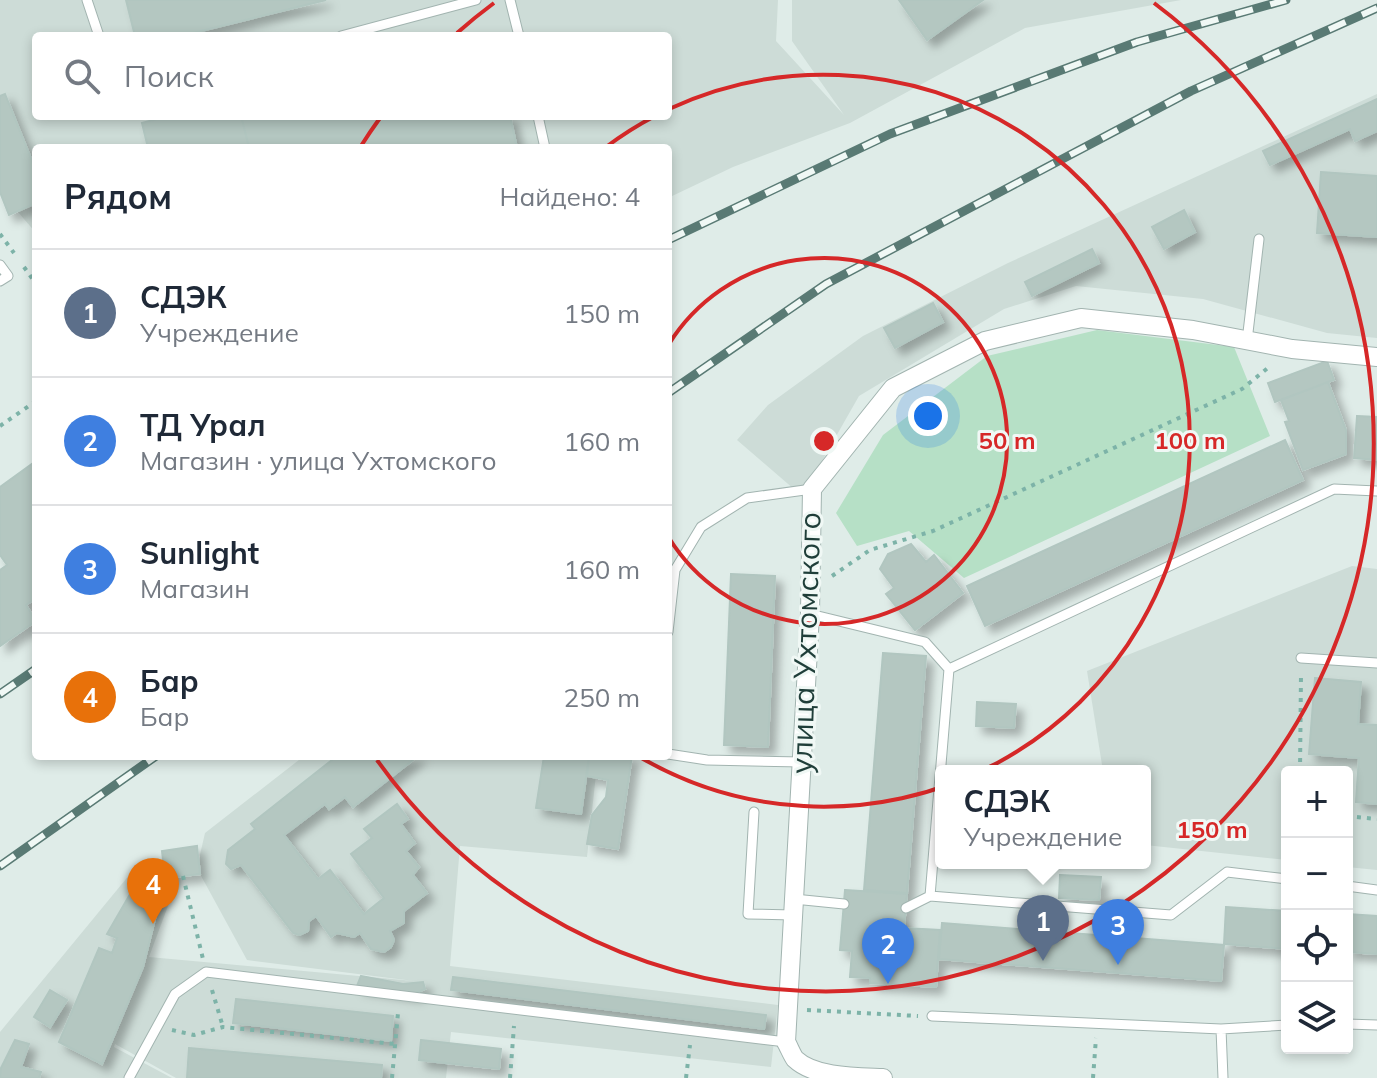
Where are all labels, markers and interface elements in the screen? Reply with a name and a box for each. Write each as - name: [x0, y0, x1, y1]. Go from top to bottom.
- search box: [32, 32, 672, 120]
- icon: search: [60, 54, 104, 98]
- text: Поиск: [124, 57, 214, 95]
- text: Рядом: [64, 175, 172, 218]
- text: Найдено: 4: [500, 180, 640, 213]
- text: СДЭК: [140, 278, 227, 316]
- text: 1: [82, 297, 98, 330]
- text: 150 m: [564, 297, 640, 330]
- text: Учреждение: [140, 316, 299, 349]
- your location: [908, 396, 948, 436]
- text: ТД Урал: [140, 406, 265, 444]
- text: 2: [82, 425, 98, 458]
- text: 160 m: [564, 425, 640, 458]
- text: 50 m: [979, 425, 1035, 455]
- text: 100 m: [1154, 425, 1226, 455]
- centre of rings: [810, 427, 838, 455]
- text: Магазин · улица Ухтомского: [140, 444, 497, 477]
- street label: улица Ухтомского: [781, 511, 829, 775]
- text: Sunlight: [140, 534, 259, 572]
- text: 3: [82, 553, 98, 586]
- text: 160 m: [564, 553, 640, 586]
- text: Магазин: [140, 572, 250, 605]
- text: Бар: [140, 662, 199, 700]
- text: 4: [82, 681, 98, 714]
- text: 250 m: [564, 681, 640, 714]
- text: Бар: [140, 700, 189, 733]
- popup: [935, 765, 1151, 869]
- map controls: [1281, 766, 1353, 1054]
- button: +: [1281, 766, 1353, 838]
- text: СДЭК: [964, 782, 1050, 820]
- text: 150 m: [1176, 814, 1248, 844]
- text: Учреждение: [964, 820, 1122, 853]
- button: −: [1281, 838, 1353, 910]
- pin: 4: [127, 858, 179, 924]
- pin: 1: [1017, 895, 1069, 961]
- pin: 3: [1092, 899, 1144, 965]
- button: locate: [1281, 910, 1353, 982]
- pin: 2: [862, 918, 914, 984]
- button: layers: [1281, 982, 1353, 1054]

